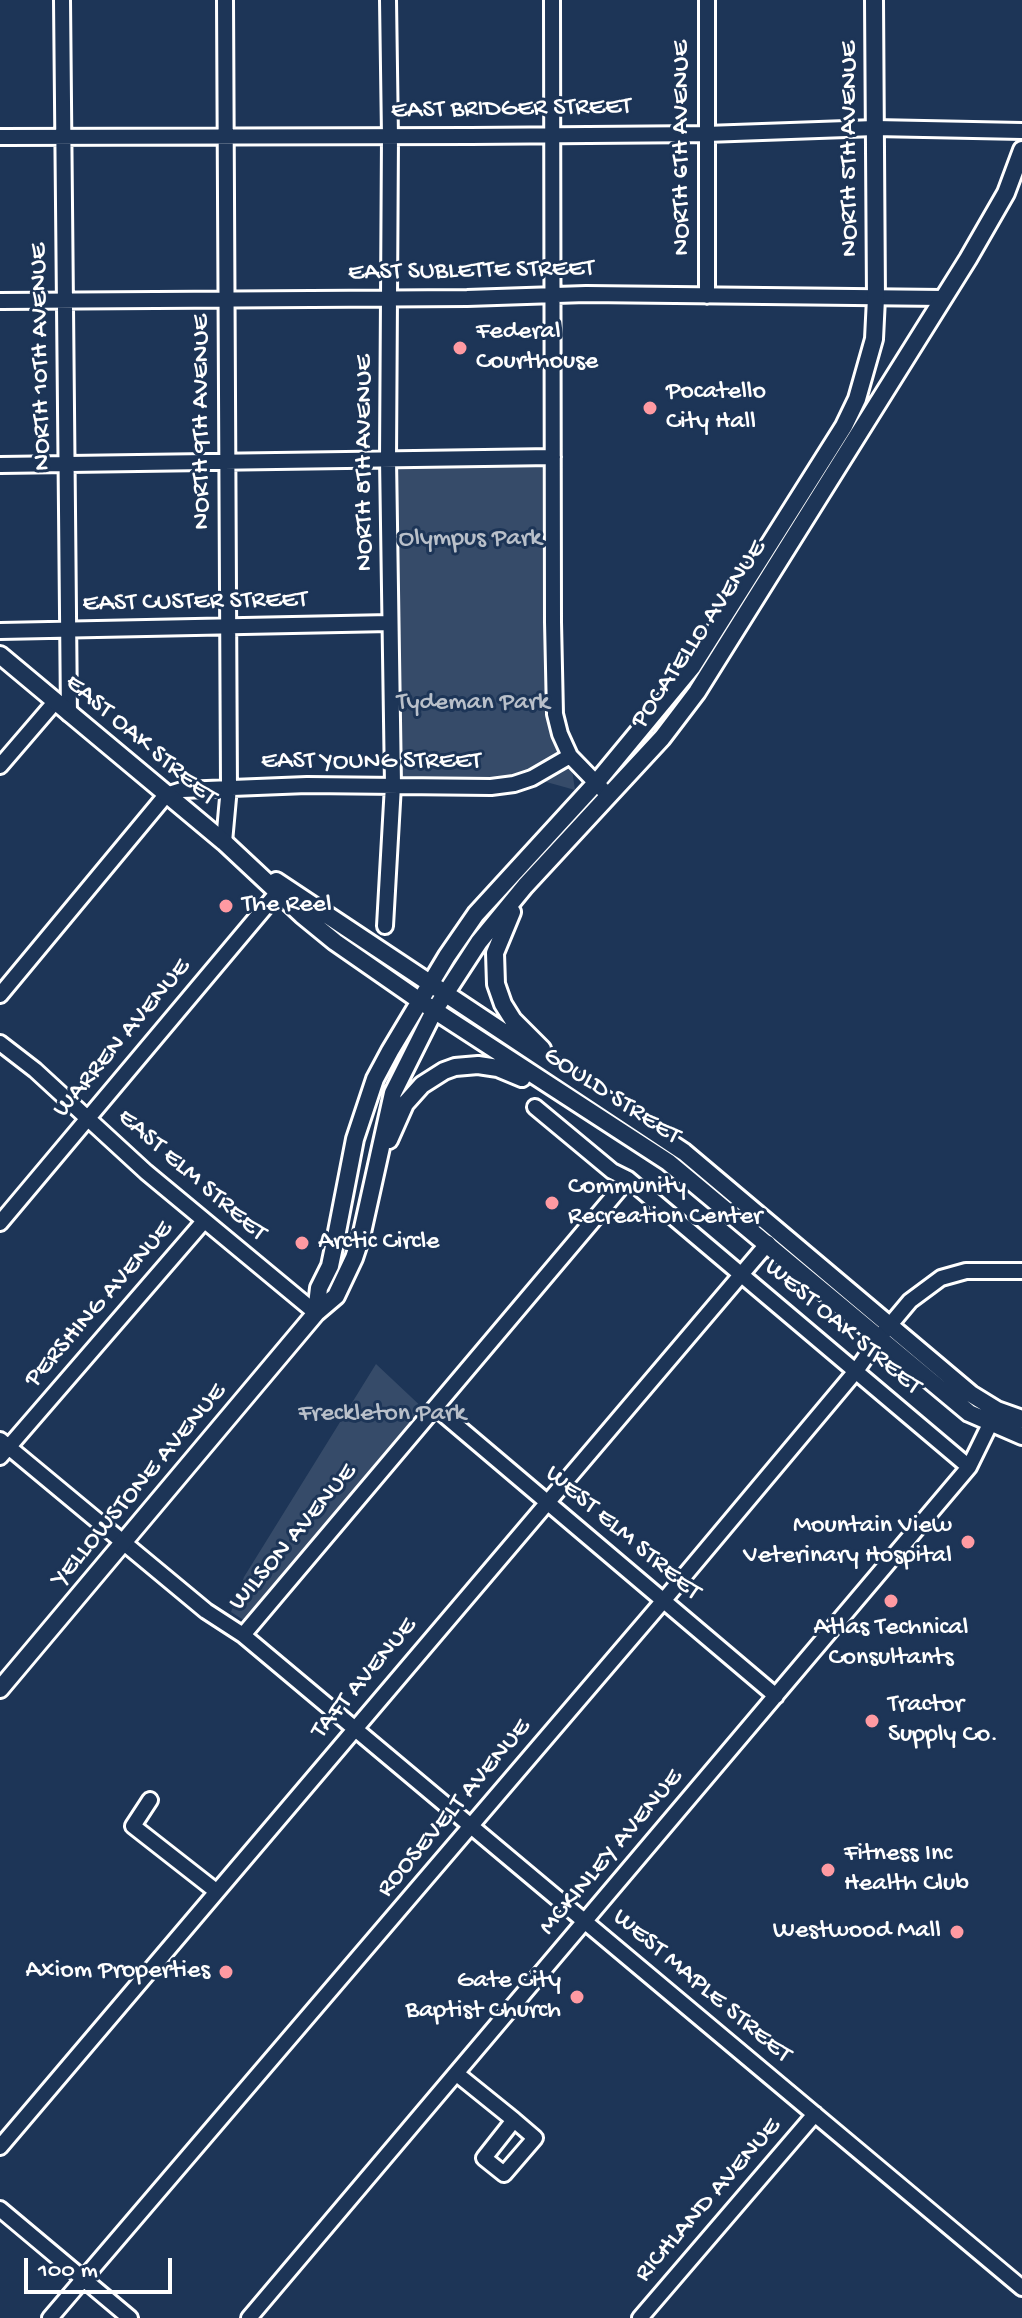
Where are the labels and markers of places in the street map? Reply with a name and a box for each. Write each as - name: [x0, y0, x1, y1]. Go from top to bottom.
- place label: Federal Courthouse: [476, 317, 598, 378]
- marker: Federal Courthouse: [451, 339, 469, 357]
- place label: Pocatello City Hall: [666, 377, 766, 438]
- marker: Pocatello City Hall: [641, 399, 659, 417]
- place label: The Reel: [242, 890, 332, 922]
- marker: The Reel: [217, 897, 235, 915]
- place label: Community Recreation Center: [568, 1172, 762, 1234]
- marker: Community Recreation Center: [543, 1194, 561, 1212]
- place label: Arctic Circle: [318, 1227, 440, 1259]
- marker: Arctic Circle: [293, 1234, 311, 1252]
- place label: Mountain View Veterinary Hospital: [743, 1511, 952, 1572]
- marker: Mountain View Veterinary Hospital: [959, 1533, 977, 1551]
- marker: Atlas Technical Consultants: [882, 1592, 900, 1610]
- place label: Atlas Technical Consultants: [813, 1613, 969, 1674]
- place label: Tractor Supply Co.: [888, 1690, 998, 1752]
- marker: Tractor Supply Co.: [863, 1712, 881, 1730]
- place label: Fitness Inc Health Club: [844, 1839, 969, 1900]
- marker: Fitness Inc Health Club: [819, 1861, 837, 1879]
- place label: Westwood Mall: [773, 1916, 941, 1948]
- marker: Westwood Mall: [948, 1923, 966, 1941]
- place label: Axiom Properties: [26, 1956, 210, 1988]
- marker: Axiom Properties: [217, 1963, 235, 1981]
- place label: Gate City Baptist Church: [406, 1966, 561, 2028]
- marker: Gate City Baptist Church: [568, 1988, 586, 2006]

